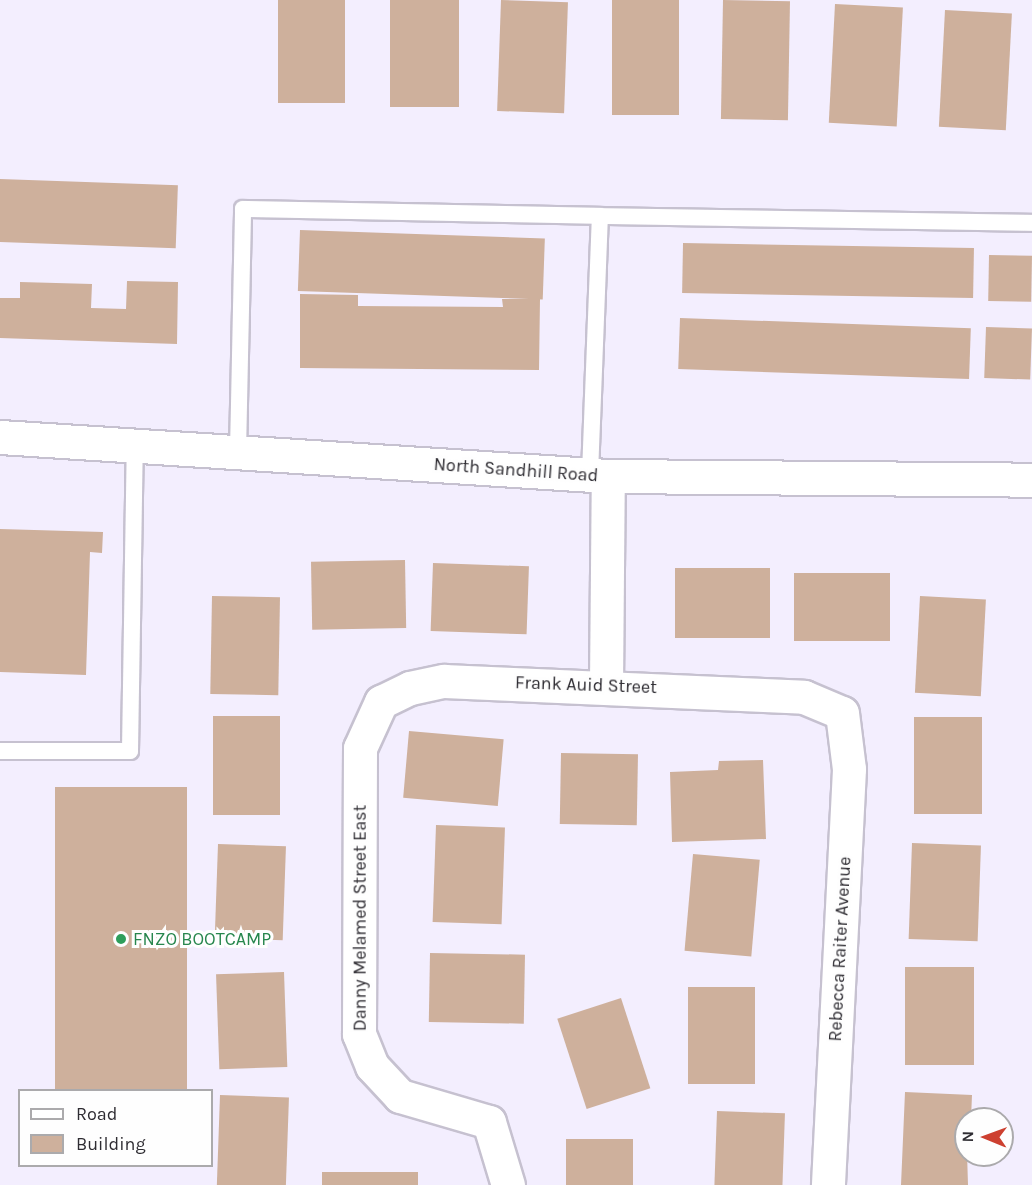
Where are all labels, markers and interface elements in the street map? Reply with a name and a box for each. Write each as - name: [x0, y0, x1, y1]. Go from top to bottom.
- street label: North Sandhill Road: [433, 453, 599, 487]
- street label: Frank Auid Street: [515, 672, 657, 698]
- street label: Danny Melamed Street East: [349, 805, 371, 1031]
- street label: Rebecca Raiter Avenue: [824, 856, 856, 1042]
- place label: FNZO BOOTCAMP: [133, 928, 271, 950]
- marker: FNZO BOOTCAMP: [114, 932, 128, 946]
- legend: [18, 1089, 213, 1167]
- text: Road: [76, 1103, 117, 1125]
- north arrow: [954, 1107, 1014, 1167]
- text: N: [958, 1131, 977, 1143]
- text: Building: [76, 1133, 146, 1155]

